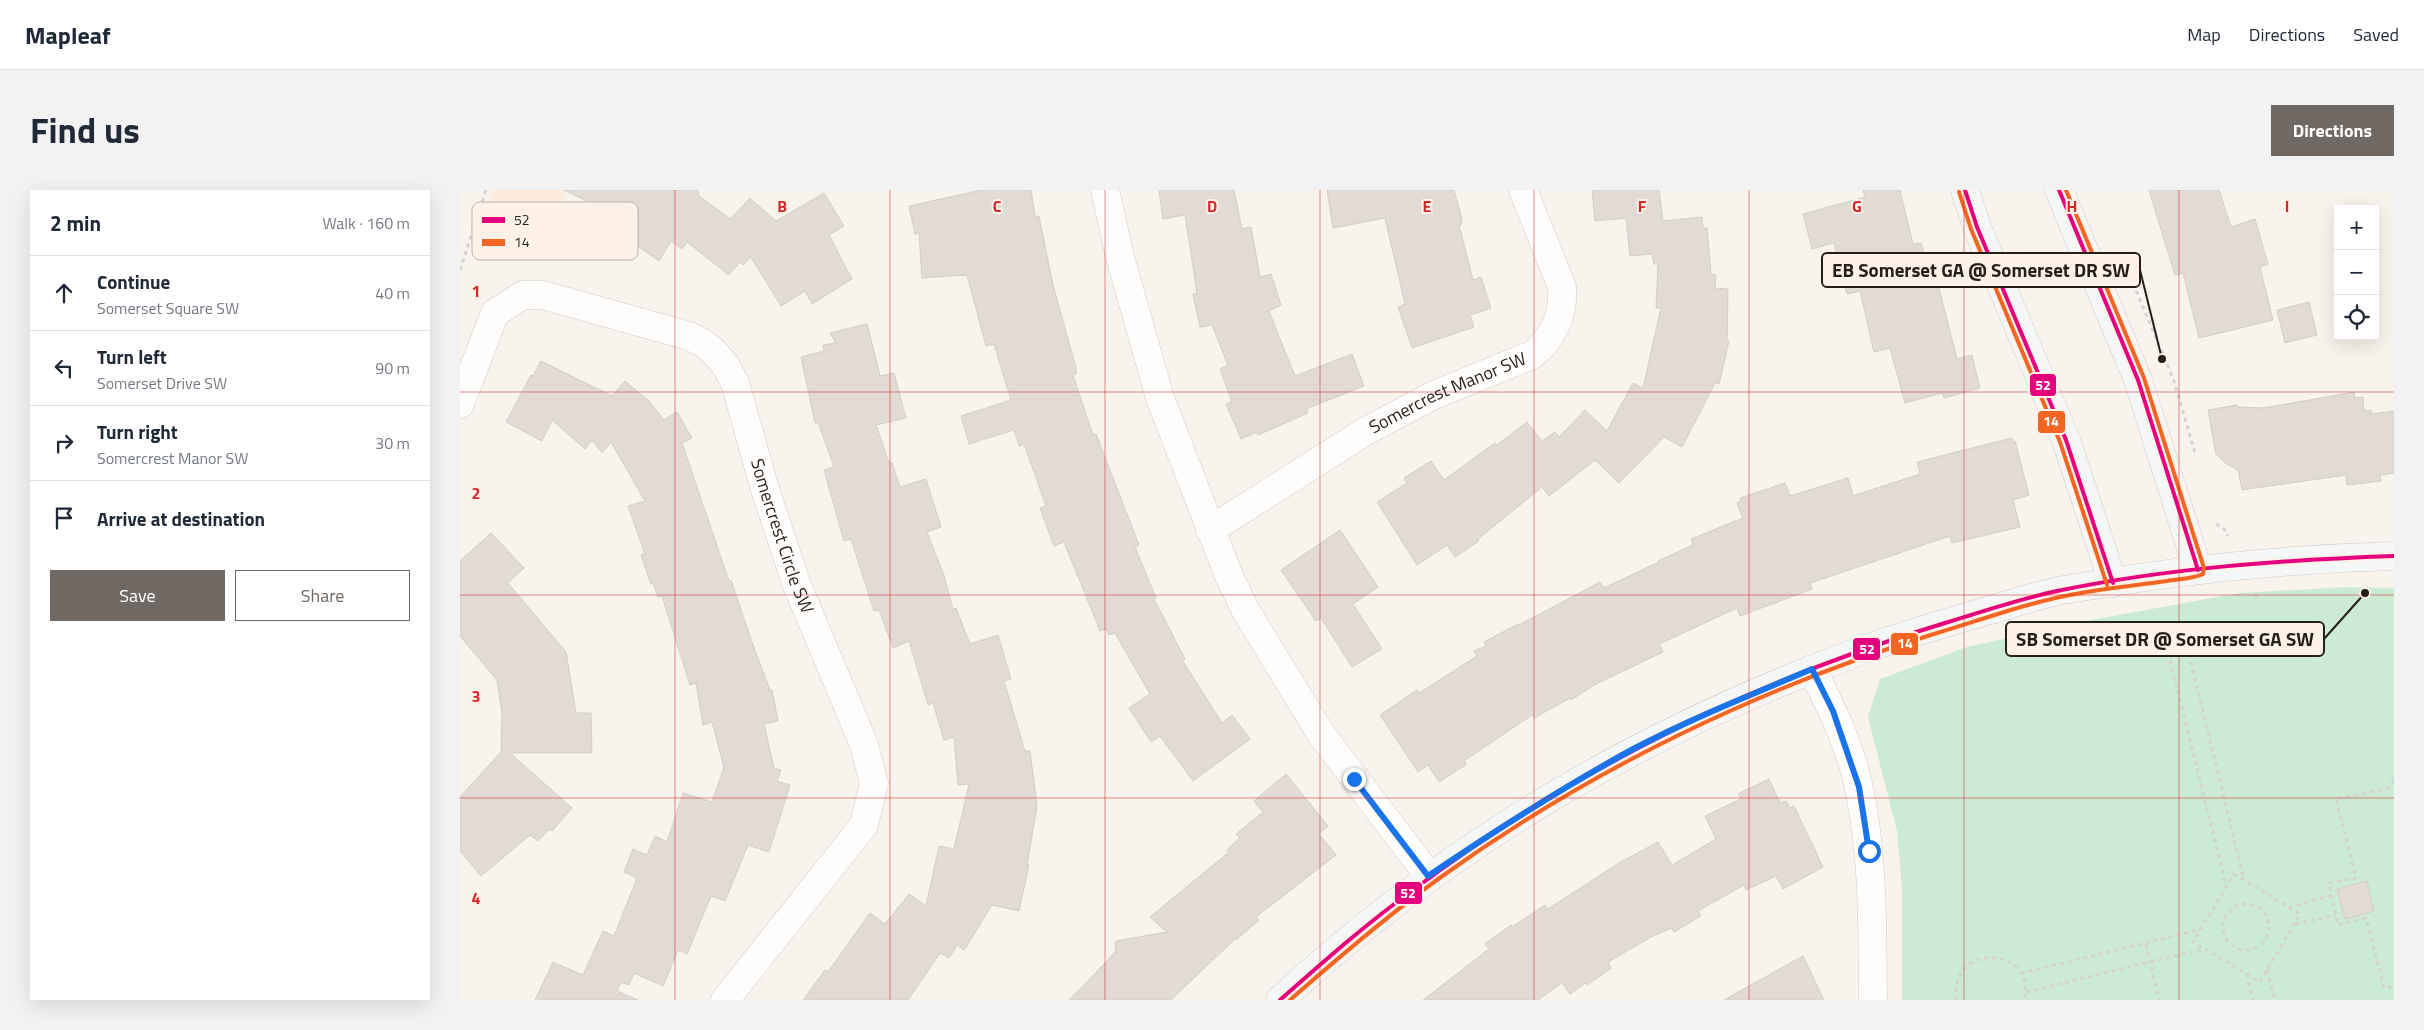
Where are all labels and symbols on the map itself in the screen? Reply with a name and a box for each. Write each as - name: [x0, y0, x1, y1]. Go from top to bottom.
- text: B: [777, 194, 787, 218]
- text: C: [993, 194, 1002, 218]
- text: D: [1207, 194, 1217, 218]
- text: E: [1423, 194, 1432, 218]
- text: F: [1638, 194, 1647, 218]
- text: G: [1852, 194, 1862, 218]
- text: H: [2067, 194, 2077, 218]
- text: I: [2285, 194, 2289, 218]
- legend: [472, 202, 638, 260]
- text: 52: [514, 209, 530, 230]
- text: 14: [514, 231, 530, 252]
- callout: EB Somerset GA @ Somerset DR SW: [1822, 253, 2140, 287]
- text: EB Somerset GA @ Somerset DR SW: [1832, 255, 2130, 284]
- text: 1: [472, 279, 480, 303]
- street label: Somercrest Manor SW: [1364, 345, 1530, 440]
- line badge: 52: [2029, 373, 2057, 397]
- text: 52: [2035, 374, 2051, 395]
- line badge: 14: [2037, 410, 2066, 434]
- text: 14: [2043, 410, 2059, 431]
- street label: Somercrest Circle SW: [744, 455, 821, 617]
- text: 2: [472, 481, 480, 505]
- callout: SB Somerset DR @ Somerset GA SW: [2006, 622, 2324, 656]
- text: SB Somerset DR @ Somerset GA SW: [2016, 624, 2314, 653]
- line badge: 14: [1890, 632, 1919, 656]
- text: 14: [1897, 632, 1913, 653]
- line badge: 52: [1852, 637, 1881, 661]
- text: 52: [1859, 638, 1875, 659]
- text: 3: [472, 684, 480, 708]
- route end: [1343, 768, 1366, 791]
- route start: [1858, 840, 1881, 863]
- line badge: 52: [1394, 881, 1423, 905]
- text: 52: [1400, 882, 1416, 903]
- text: 4: [472, 886, 481, 910]

